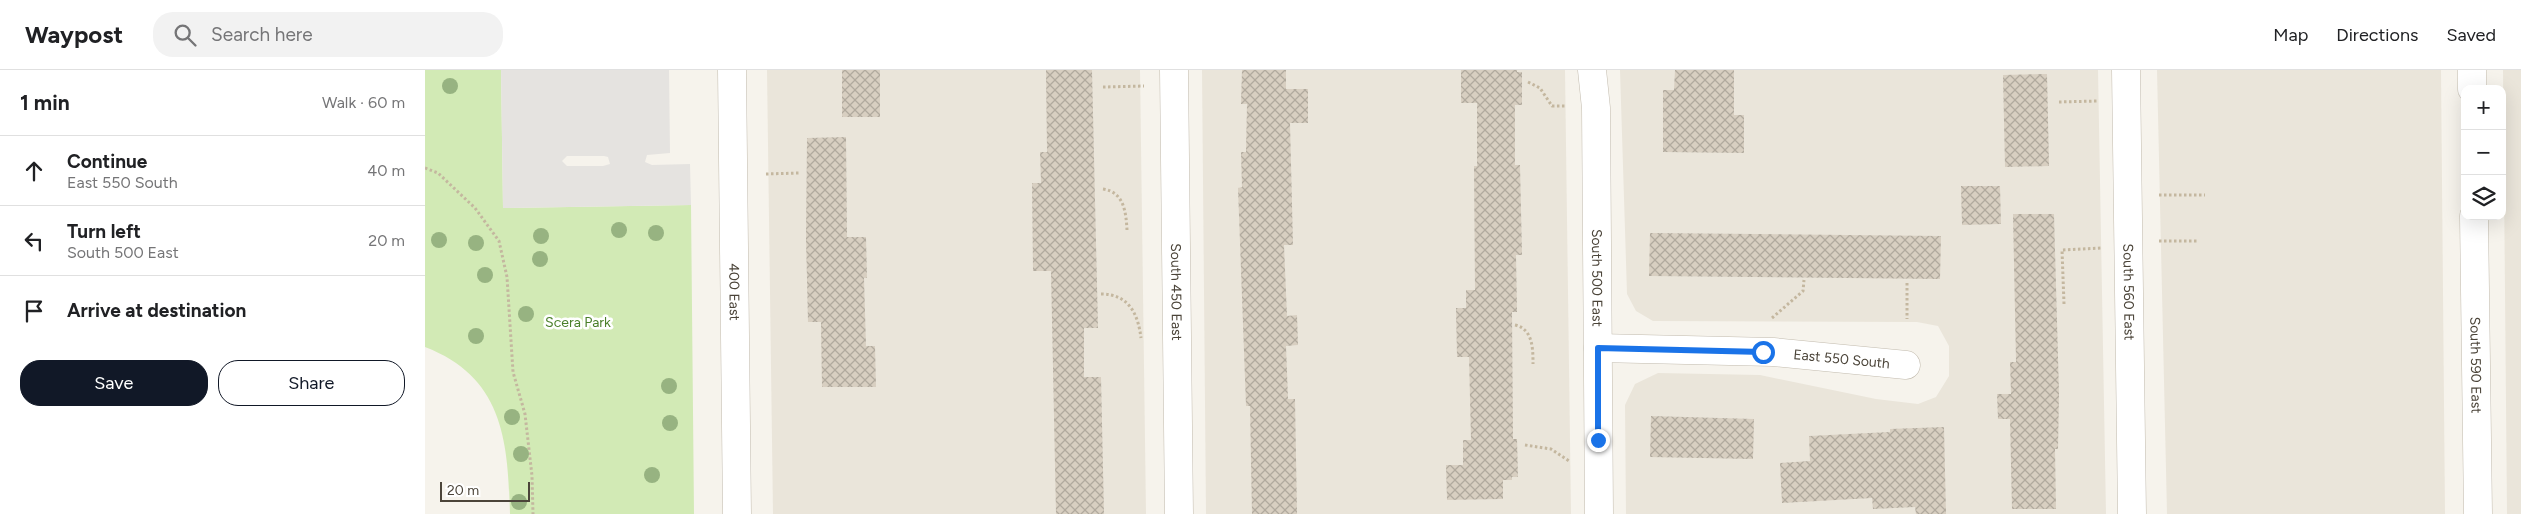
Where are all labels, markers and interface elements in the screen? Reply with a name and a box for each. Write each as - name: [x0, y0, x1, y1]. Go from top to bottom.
- search box: [153, 12, 503, 57]
- text: Waypost: [25, 20, 123, 49]
- icon: search: [171, 21, 199, 49]
- text: Search here: [211, 23, 313, 46]
- text: Map: [2273, 24, 2308, 46]
- text: Directions: [2336, 24, 2418, 46]
- text: Saved: [2446, 24, 2496, 46]
- map controls: [2461, 85, 2506, 220]
- button: +: [2461, 85, 2506, 130]
- text: 1 min: [20, 90, 70, 115]
- text: Walk · 60 m: [322, 93, 405, 112]
- button: −: [2461, 130, 2506, 175]
- text: Continue: [67, 150, 147, 173]
- icon: ahead: [20, 157, 48, 185]
- text: 40 m: [367, 161, 405, 180]
- text: East 550 South: [67, 173, 178, 192]
- button: layers: [2461, 175, 2506, 220]
- text: Turn left: [67, 220, 141, 243]
- icon: left: [20, 227, 48, 255]
- street label: South 500 East: [1588, 229, 1606, 327]
- text: 20 m: [368, 231, 405, 250]
- text: South 500 East: [67, 243, 179, 262]
- street label: South 450 East: [1167, 243, 1185, 341]
- street label: South 560 East: [2119, 243, 2138, 341]
- street label: 400 East: [725, 263, 743, 321]
- icon: arrive: [20, 297, 48, 325]
- text: Arrive at destination: [67, 299, 246, 322]
- park label: Scera Park: [545, 314, 611, 331]
- street label: South 590 East: [2466, 316, 2485, 414]
- route start: [1752, 341, 1775, 364]
- street label: East 550 South: [1792, 346, 1891, 372]
- button: Save: [20, 360, 208, 406]
- button: Share: [218, 360, 405, 406]
- route end: [1587, 429, 1610, 452]
- scale bar: [440, 479, 530, 502]
- text: 20 m: [447, 482, 479, 499]

